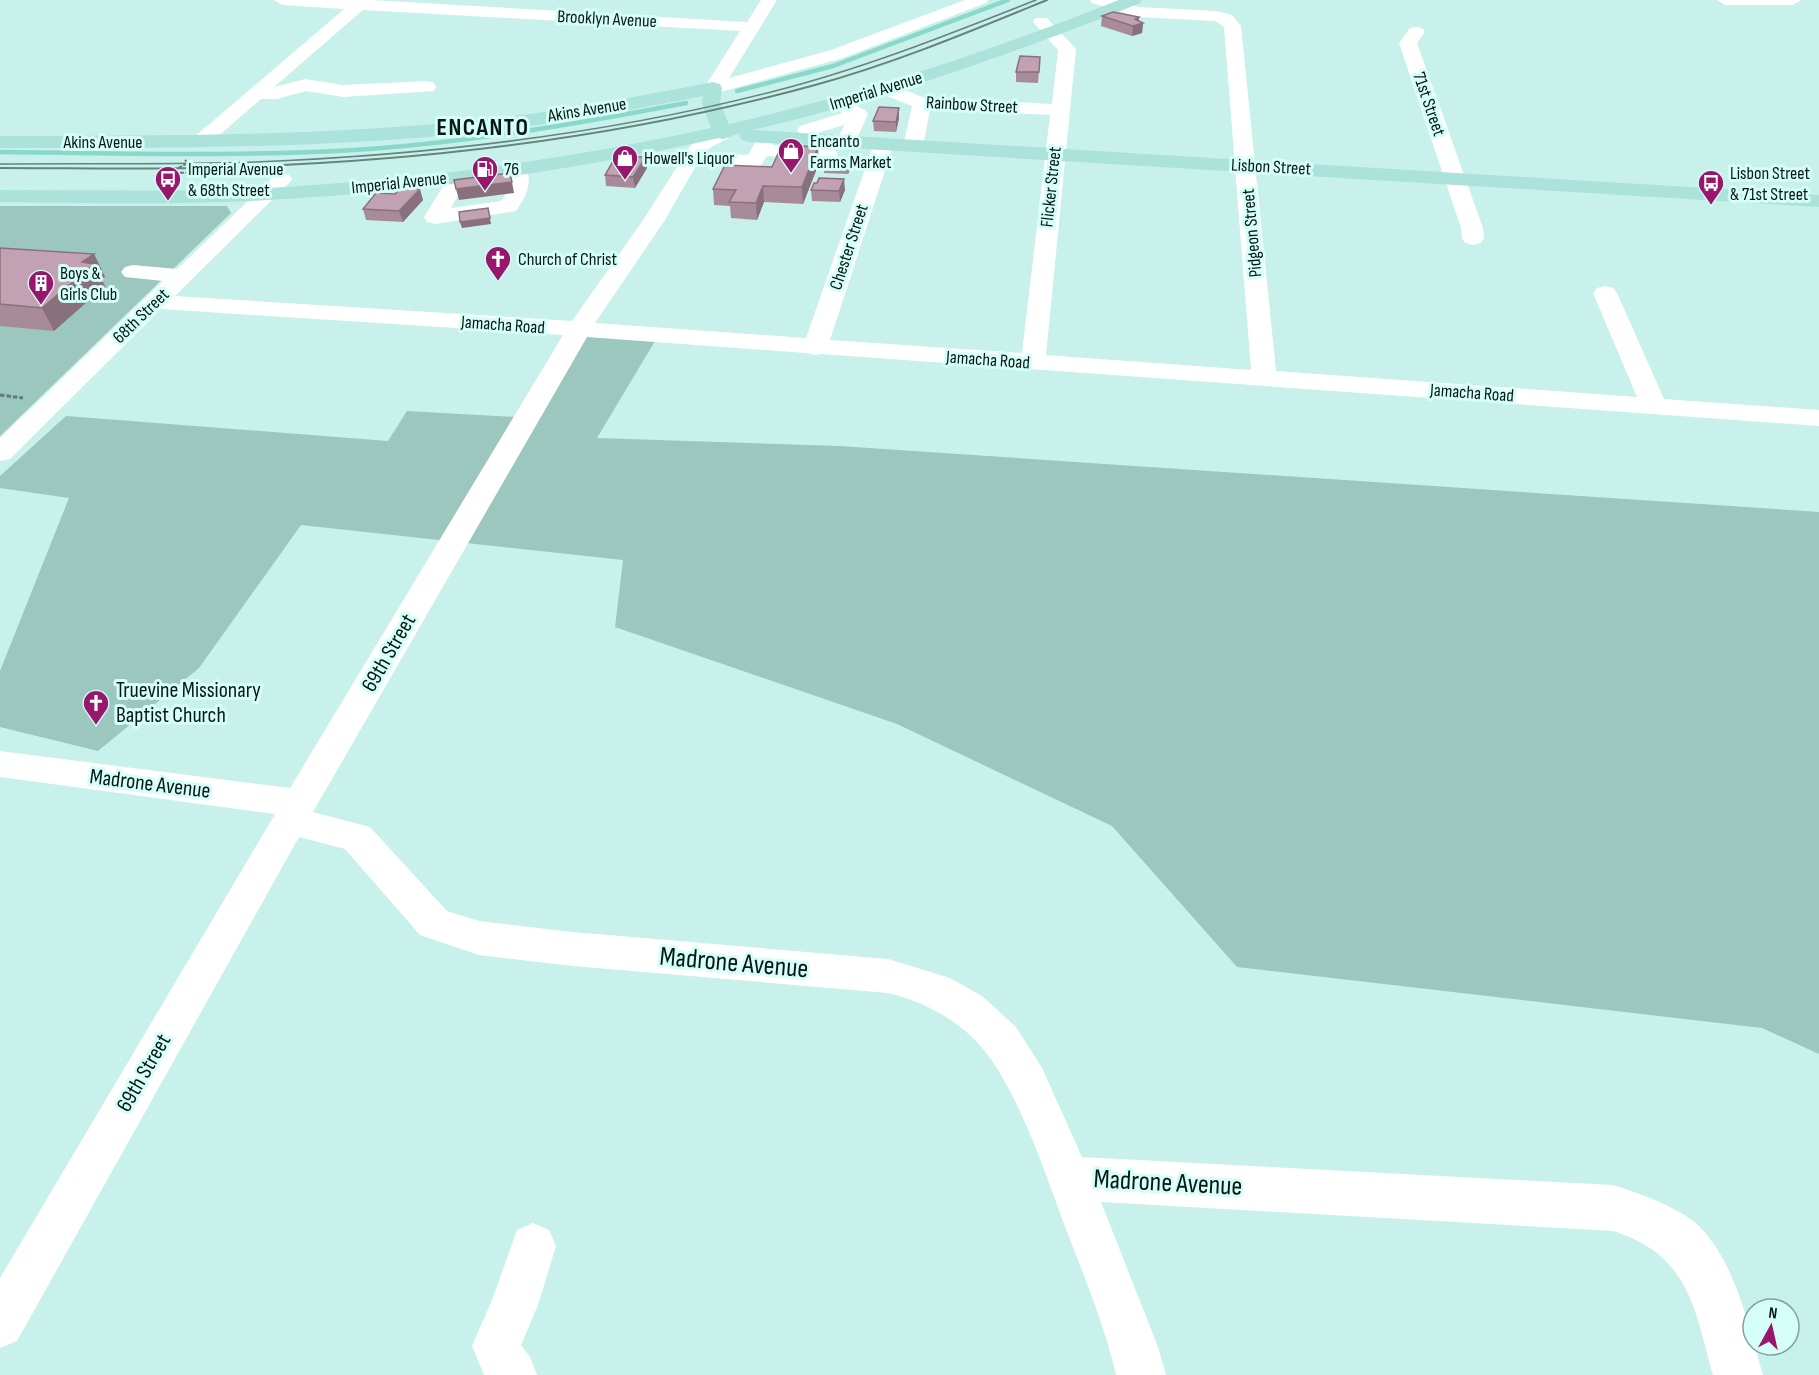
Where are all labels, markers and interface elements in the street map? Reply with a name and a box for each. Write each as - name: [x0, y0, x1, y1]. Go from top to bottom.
- street label: Brooklyn Avenue: [557, 6, 657, 32]
- street label: Imperial Avenue: [827, 67, 925, 115]
- street label: 71st Street: [1408, 69, 1450, 139]
- street label: Rainbow Street: [926, 92, 1019, 118]
- street label: Akins Avenue: [545, 93, 628, 127]
- district label: ENCANTO: [437, 113, 529, 142]
- place label: Encanto Farms Market: [810, 131, 892, 173]
- street label: Akins Avenue: [62, 132, 143, 153]
- shop icon: Encanto Farms Market: [776, 136, 806, 174]
- shop icon: Howell's Liquor: [610, 143, 640, 181]
- street label: Flicker Street: [1036, 145, 1066, 228]
- place label: Howell's Liquor: [644, 148, 734, 169]
- fuel station icon: 76: [470, 154, 500, 192]
- street label: Lisbon Street: [1231, 154, 1312, 180]
- place label: Imperial Avenue & 68th Street: [188, 159, 284, 201]
- place label: 76: [504, 159, 519, 180]
- place label: Lisbon Street & 71st Street: [1730, 163, 1810, 205]
- bus stop icon: Imperial Avenue & 68th Street: [153, 164, 183, 202]
- street label: Imperial Avenue: [350, 168, 448, 198]
- bus stop icon: Lisbon Street & 71st Street: [1696, 168, 1726, 206]
- street label: Pidgeon Street: [1238, 187, 1266, 278]
- street label: Chester Street: [825, 201, 873, 292]
- church icon: Church of Christ: [483, 244, 513, 282]
- place label: Church of Christ: [518, 249, 617, 270]
- place label: Boys & Girls Club: [60, 263, 117, 305]
- building icon: Boys & Girls Club: [26, 268, 56, 306]
- street label: 68th Street: [109, 284, 174, 348]
- street label: Jamacha Road: [459, 312, 546, 338]
- street label: Jamacha Road: [944, 347, 1031, 373]
- street label: Jamacha Road: [1428, 380, 1515, 406]
- street label: 69th Street: [356, 609, 422, 697]
- place label: Truevine Missionary Baptist Church: [116, 677, 261, 729]
- church icon: Truevine Missionary Baptist Church: [81, 688, 111, 726]
- street label: Madrone Avenue: [88, 763, 212, 805]
- street label: Madrone Avenue: [658, 941, 810, 985]
- street label: 69th Street: [111, 1029, 177, 1117]
- street label: Madrone Avenue: [1093, 1163, 1243, 1203]
- north arrow: [1741, 1297, 1801, 1357]
- text: N: [1767, 1304, 1778, 1324]

